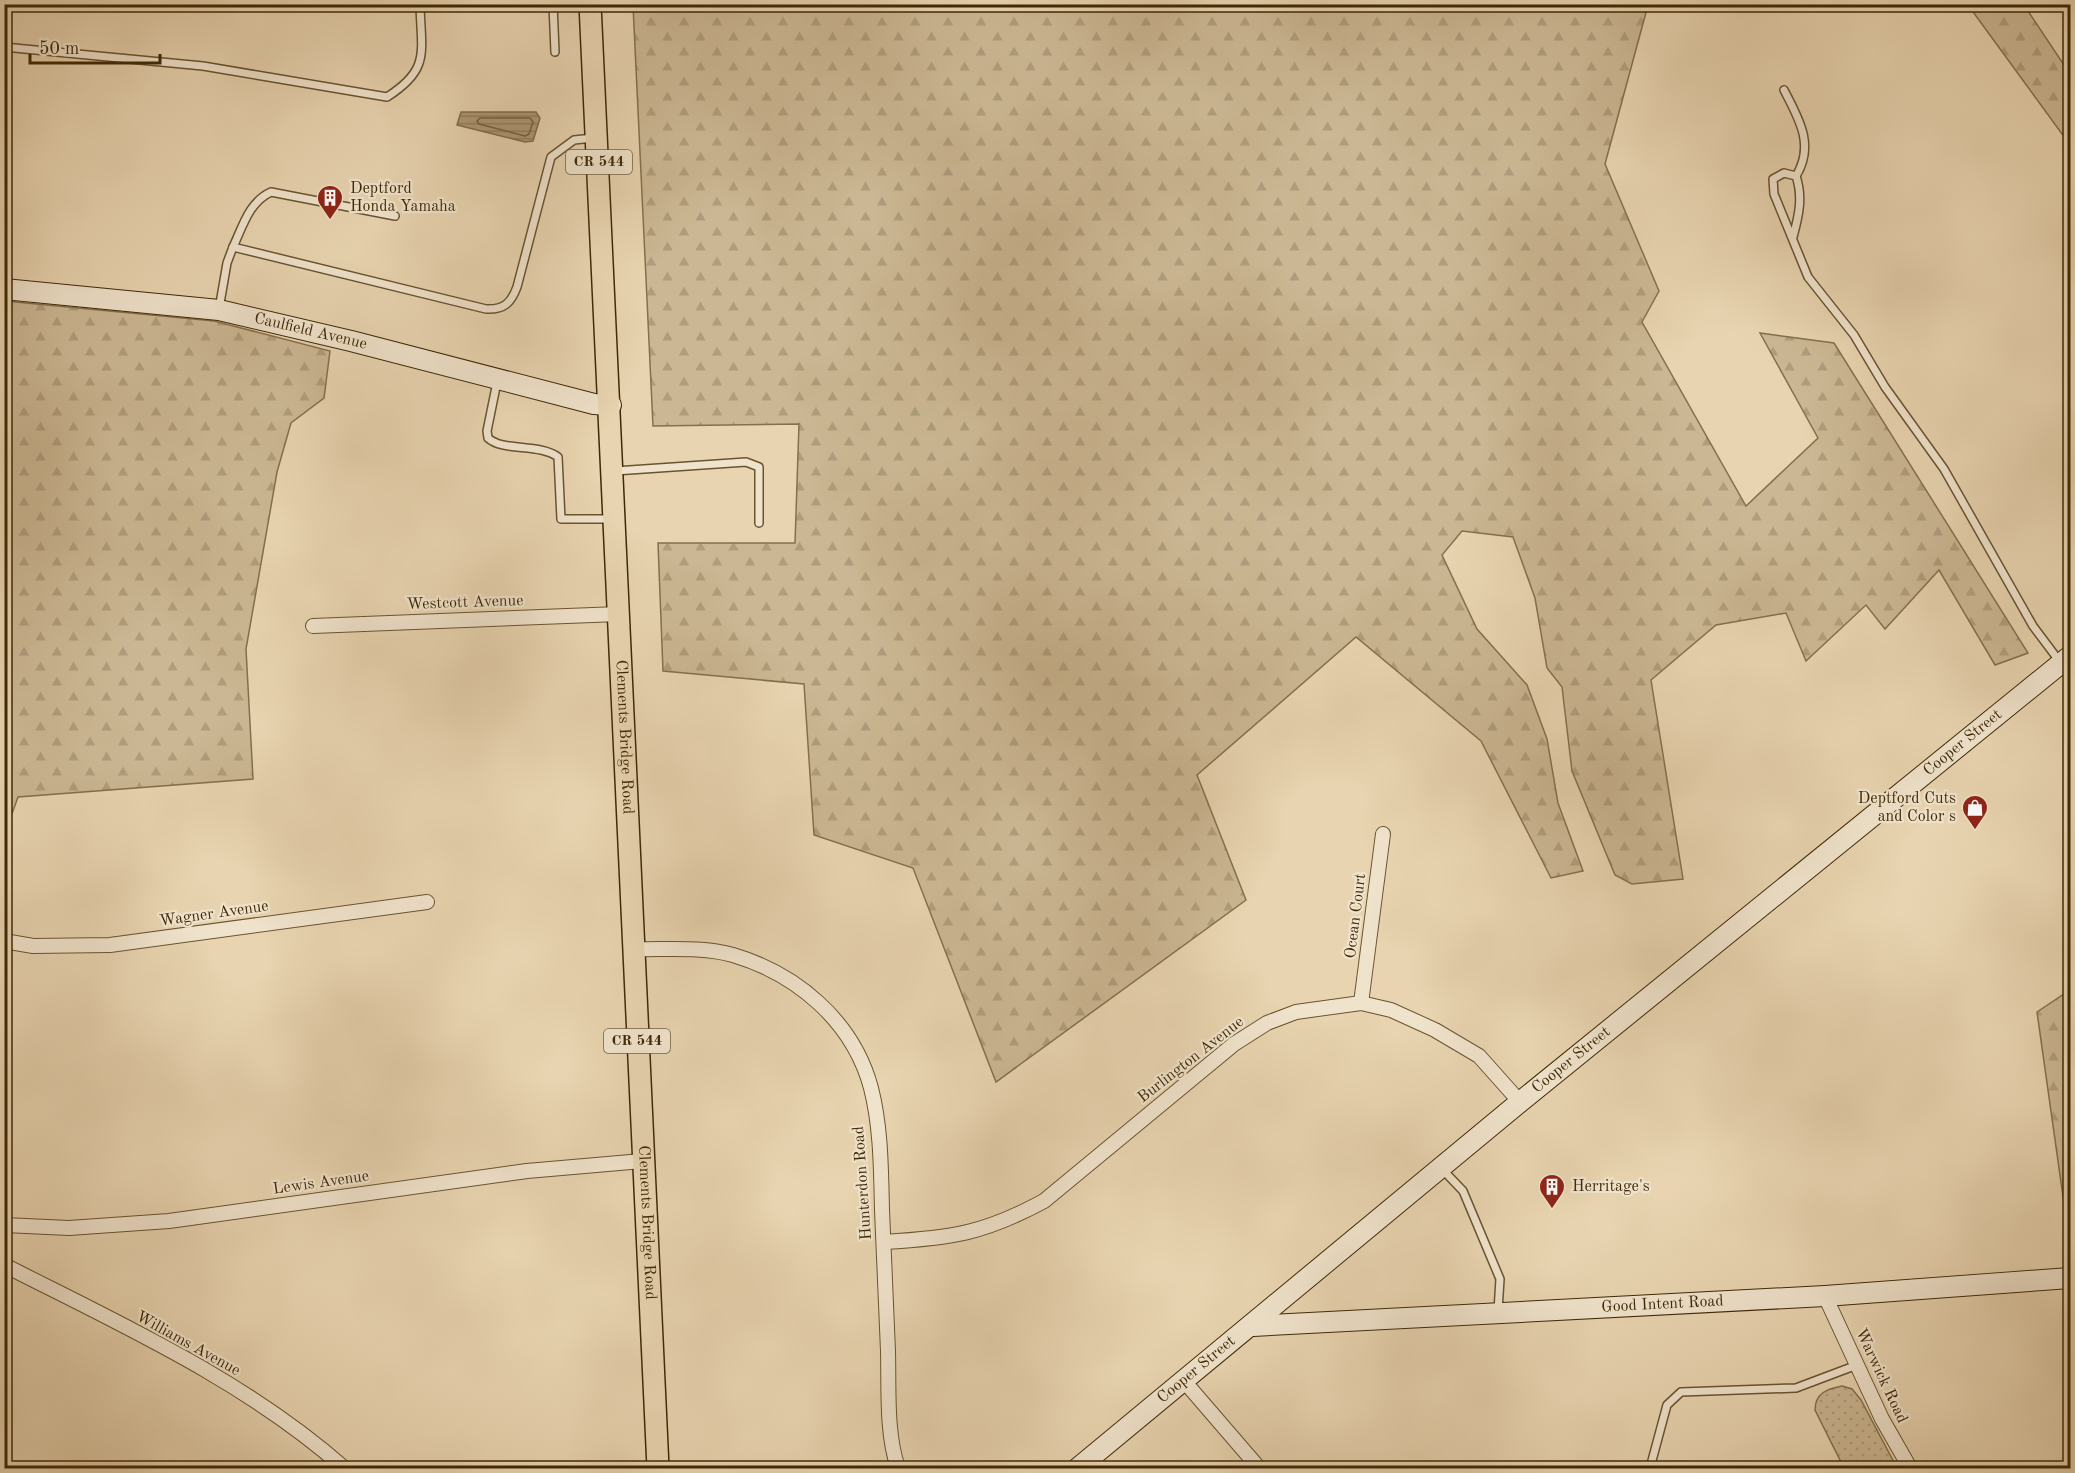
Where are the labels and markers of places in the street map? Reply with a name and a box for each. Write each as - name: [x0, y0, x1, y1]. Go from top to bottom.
- place label: Deptford Honda Yamaha: [350, 181, 456, 215]
- building icon: Deptford Honda Yamaha: [315, 183, 345, 221]
- place label: Deptford Cuts and Color s: [1858, 791, 1956, 825]
- shop icon: Deptford Cuts and Color s: [1960, 793, 1990, 831]
- building icon: Herritage's: [1537, 1172, 1567, 1210]
- place label: Herritage's: [1572, 1179, 1650, 1195]

